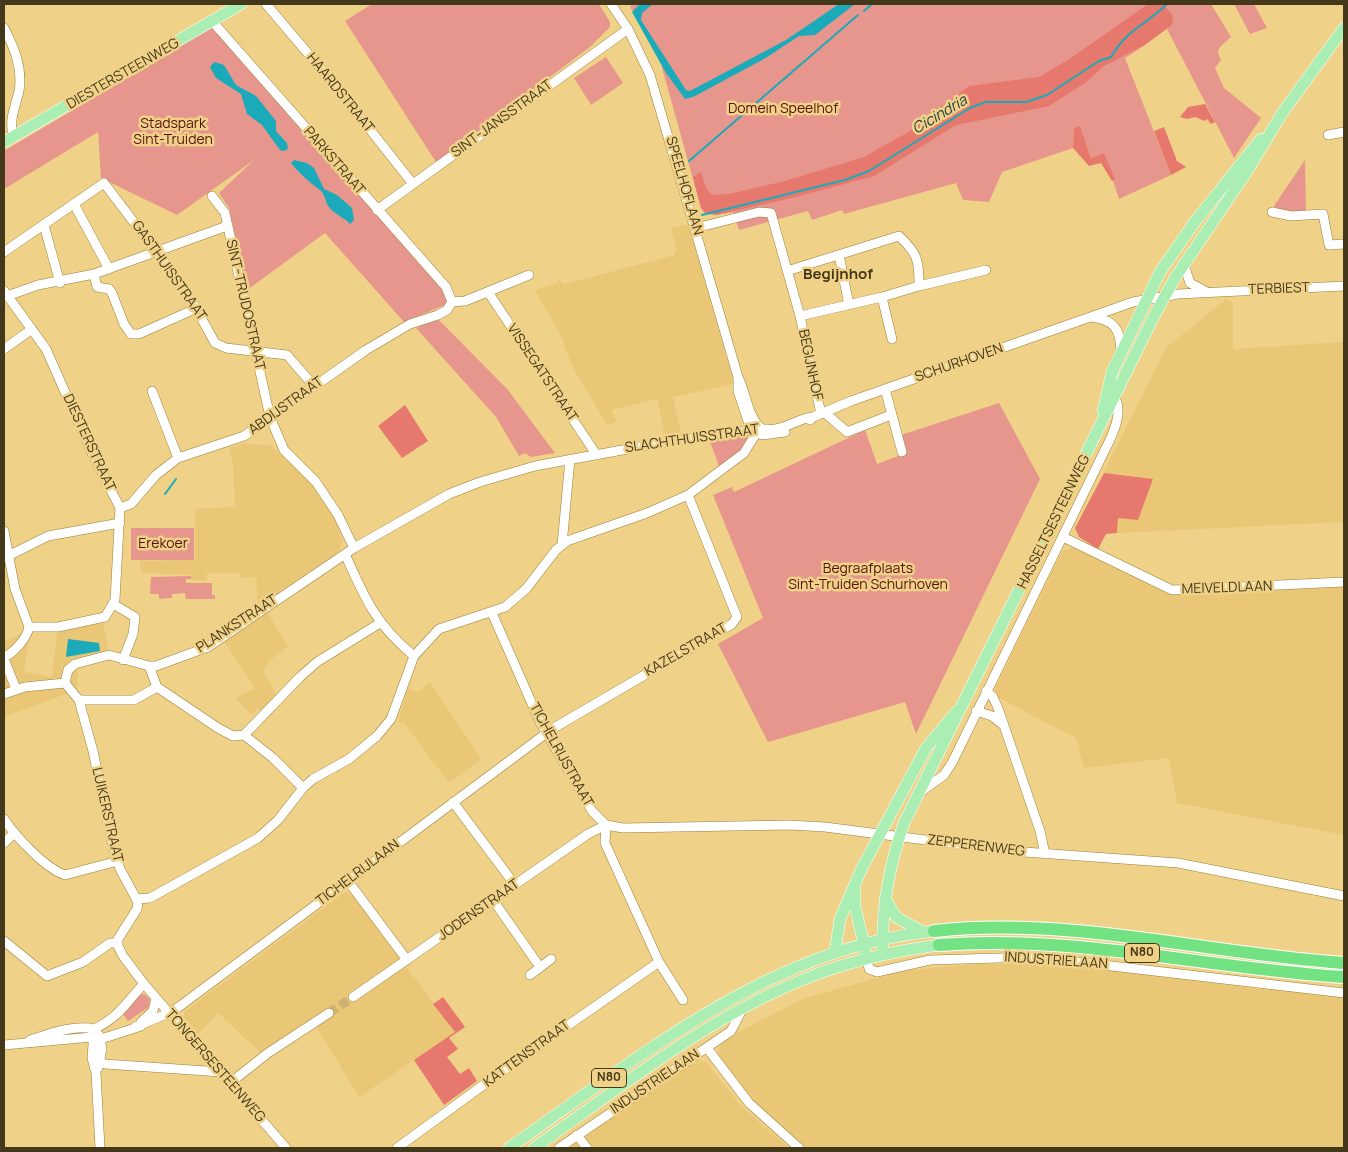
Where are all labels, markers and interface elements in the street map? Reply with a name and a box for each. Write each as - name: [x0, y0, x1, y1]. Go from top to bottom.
- street label: DIESTERSTEENWEG: [64, 35, 182, 113]
- street label: HAARDSTRAAT: [303, 50, 377, 136]
- street label: SINT-JANSSTRAAT: [448, 77, 556, 161]
- water label: Cicindria: [909, 92, 971, 138]
- park label: Domein Speelhof: [728, 101, 838, 117]
- park label: Stadspark Sint-Truiden: [133, 116, 213, 148]
- street label: PARKSTRAAT: [300, 123, 368, 199]
- street label: SPEELHOFLAAN: [662, 135, 706, 237]
- street label: GASTHUISSTRAAT: [128, 218, 210, 324]
- street label: SINT-TRUDOSTRAAT: [222, 238, 268, 372]
- district label: Begijnhof: [803, 266, 873, 284]
- street label: TERBIEST: [1248, 280, 1310, 298]
- street label: VISSEGATSTRAAT: [503, 321, 581, 425]
- street label: BEGIJNHOF: [794, 328, 826, 402]
- street label: SCHURHOVEN: [913, 340, 1005, 386]
- street label: ABDIJSTRAAT: [245, 373, 327, 439]
- street label: DIESTERSTRAAT: [59, 392, 119, 494]
- street label: SLACHTHUISSTRAAT: [624, 421, 760, 457]
- street label: HASSELTSESTEENWEG: [1014, 452, 1094, 592]
- park label: Erekoer: [138, 536, 188, 552]
- park label: Begraafplaats Sint-Truiden Schurhoven: [788, 561, 948, 594]
- street label: MEIVELDLAAN: [1181, 578, 1273, 598]
- street label: PLANKSTRAAT: [193, 591, 281, 657]
- street label: KAZELSTRAAT: [642, 620, 730, 680]
- street label: TICHELRIJSTRAAT: [525, 700, 597, 810]
- street label: LUIKERSTRAAT: [88, 766, 126, 864]
- street label: ZEPPERENWEG: [926, 832, 1026, 860]
- street label: TICHELRIJLAAN: [313, 836, 403, 910]
- street label: JODENSTRAAT: [435, 876, 523, 944]
- road number: N80: [1124, 944, 1160, 962]
- street label: INDUSTRIELAAN: [1004, 949, 1108, 973]
- street label: TONGERSESTEENWEG: [161, 1006, 269, 1126]
- street label: KATTENSTRAAT: [480, 1017, 574, 1091]
- street label: INDUSTRIELAAN: [607, 1046, 703, 1118]
- road number: N80: [592, 1068, 626, 1088]

